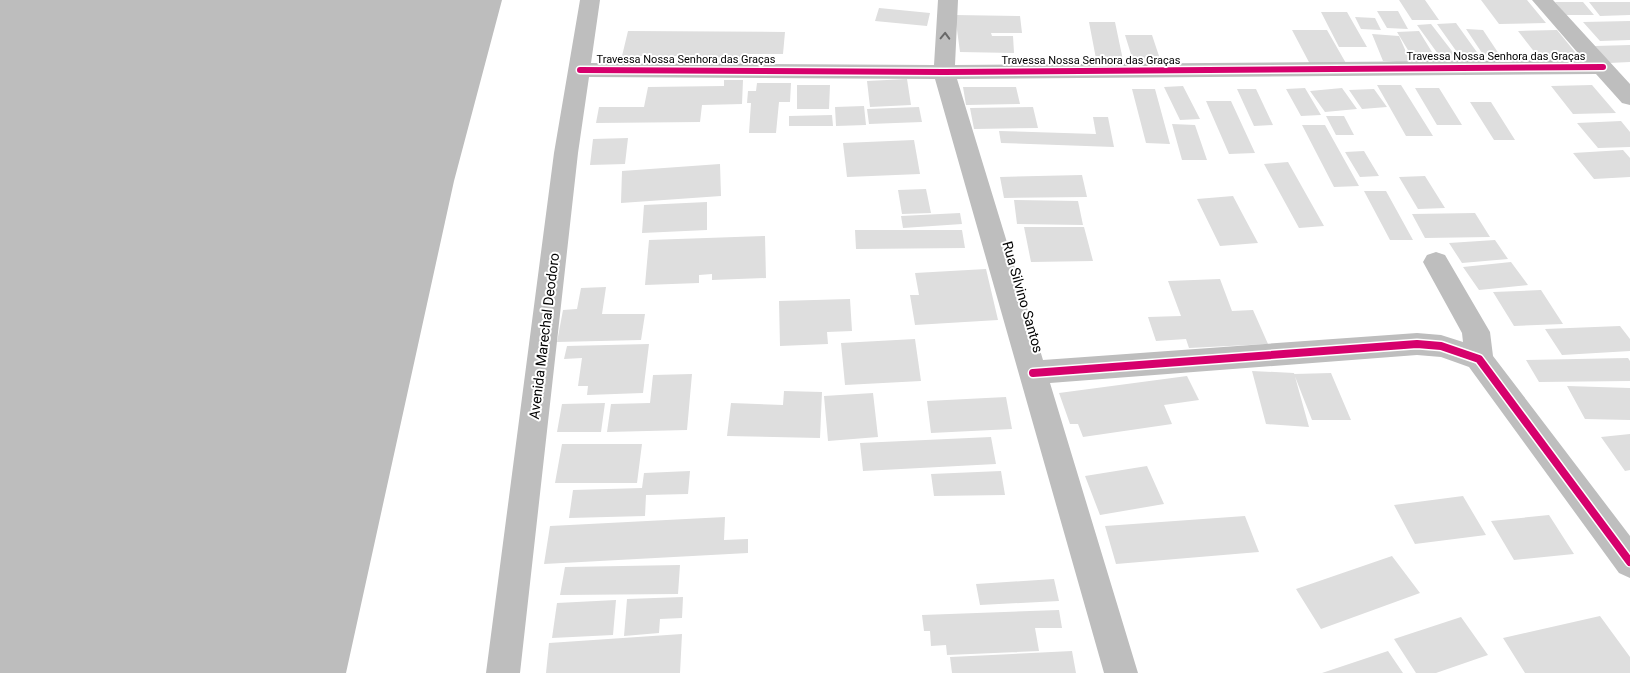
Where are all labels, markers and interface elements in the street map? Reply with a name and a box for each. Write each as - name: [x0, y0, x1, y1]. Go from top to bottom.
- one-way arrow: [939, 32, 950, 40]
- street label: Travessa Nossa Senhora das Graças: [1407, 50, 1586, 63]
- street label: Travessa Nossa Senhora das Graças: [597, 53, 776, 66]
- street label: Travessa Nossa Senhora das Graças: [1002, 54, 1181, 67]
- street label: Rua Silvino Santos: [999, 239, 1047, 355]
- street label: Avenida Marechal Deodoro: [526, 252, 562, 420]

